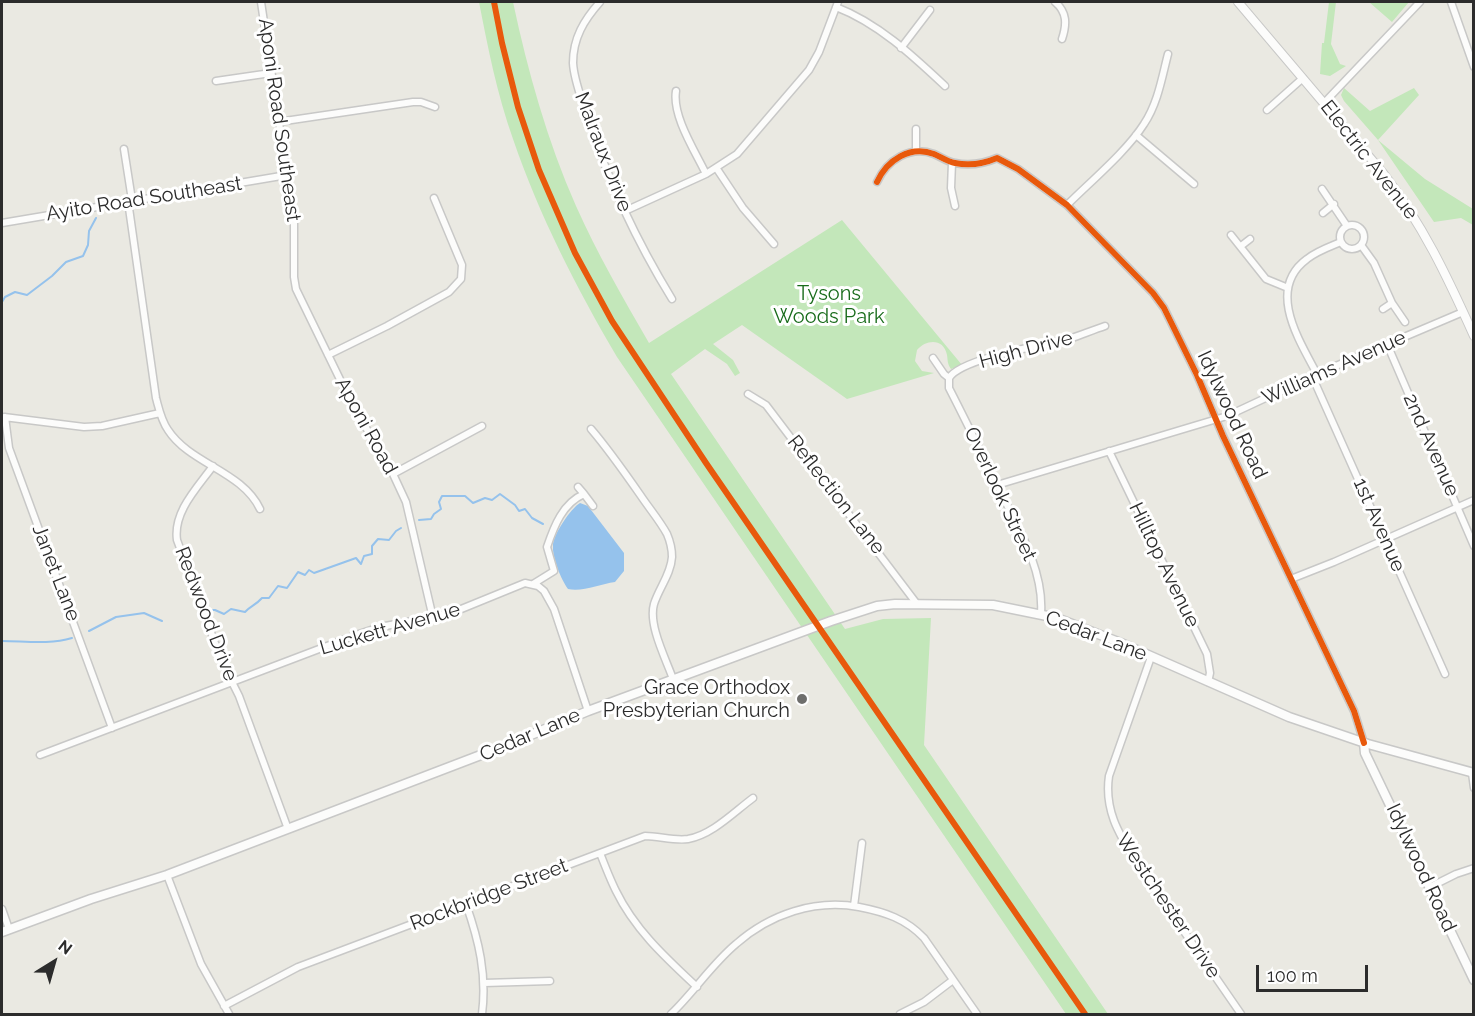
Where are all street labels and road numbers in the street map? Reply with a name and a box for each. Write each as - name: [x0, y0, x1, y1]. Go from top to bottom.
- street label: Aponi Road Southeast: [253, 17, 305, 223]
- street label: Malraux Drive: [569, 89, 637, 215]
- street label: Electric Avenue: [1315, 96, 1423, 224]
- street label: Ayito Road Southeast: [44, 172, 244, 226]
- street label: High Drive: [977, 326, 1075, 374]
- street label: Williams Avenue: [1258, 326, 1410, 410]
- street label: Idylwood Road: [1192, 347, 1272, 483]
- street label: Aponi Road: [330, 373, 402, 479]
- street label: 2nd Avenue: [1398, 390, 1464, 500]
- street label: Overlook Street: [959, 423, 1041, 565]
- street label: Reflection Lane: [782, 431, 890, 559]
- street label: 1st Avenue: [1348, 474, 1410, 576]
- street label: Hilltop Avenue: [1123, 499, 1205, 631]
- street label: Janet Lane: [27, 521, 85, 625]
- street label: Redwood Drive: [169, 543, 243, 685]
- street label: Luckett Avenue: [317, 597, 463, 661]
- street label: Cedar Lane: [1042, 606, 1150, 666]
- street label: Cedar Lane: [476, 703, 584, 767]
- street label: Idylwood Road: [1381, 800, 1461, 936]
- street label: Westchester Drive: [1111, 829, 1225, 983]
- street label: Rockbridge Street: [407, 854, 571, 936]

